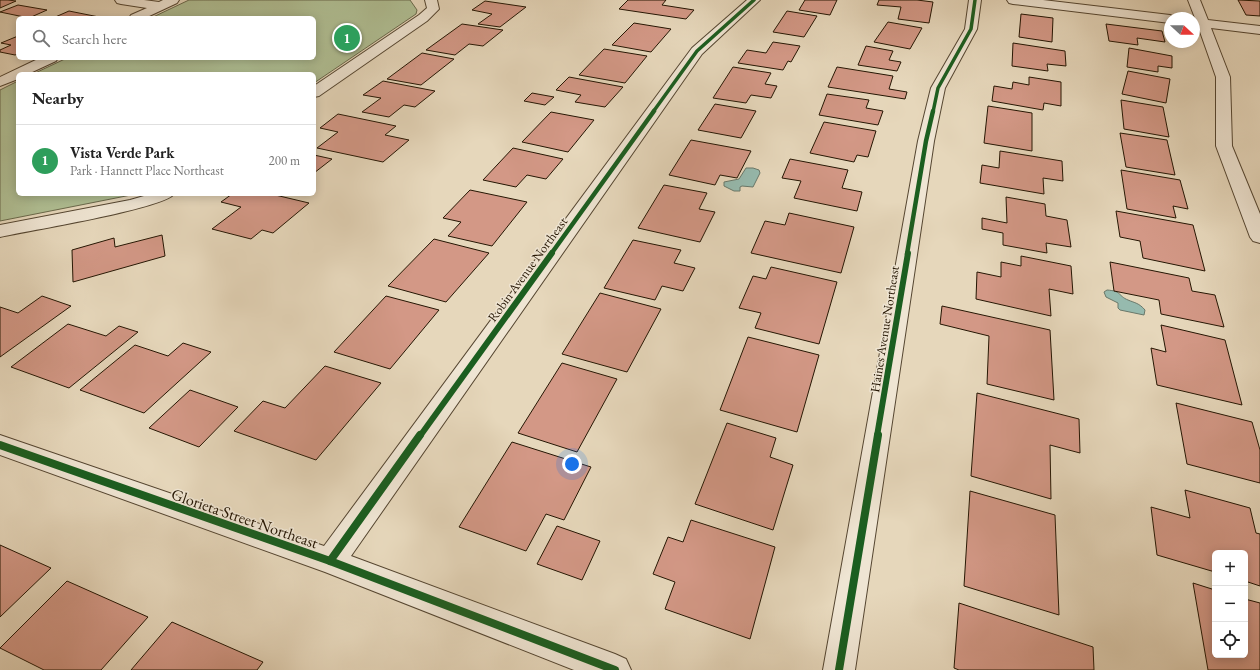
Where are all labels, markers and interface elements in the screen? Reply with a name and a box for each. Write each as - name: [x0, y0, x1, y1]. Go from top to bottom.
- north arrow: [1164, 12, 1200, 48]
- search box: [16, 16, 316, 60]
- pin: 1: [334, 23, 360, 53]
- icon: search: [30, 27, 52, 49]
- text: Search here: [62, 29, 127, 48]
- text: Nearby: [32, 87, 84, 109]
- text: Vista Verde Park: [70, 143, 174, 162]
- text: 1: [42, 152, 48, 169]
- text: 200 m: [269, 152, 300, 169]
- text: Park · Hannett Place Northeast: [70, 162, 224, 179]
- street label: Robin Avenue Northeast: [484, 214, 571, 325]
- street label: Haines Avenue Northeast: [866, 265, 903, 394]
- your location: [562, 454, 582, 474]
- street label: Glorieta Street Northeast: [169, 483, 321, 553]
- map controls: [1212, 550, 1248, 658]
- button: +: [1212, 550, 1248, 586]
- button: −: [1212, 586, 1248, 622]
- button: locate: [1212, 622, 1248, 658]

